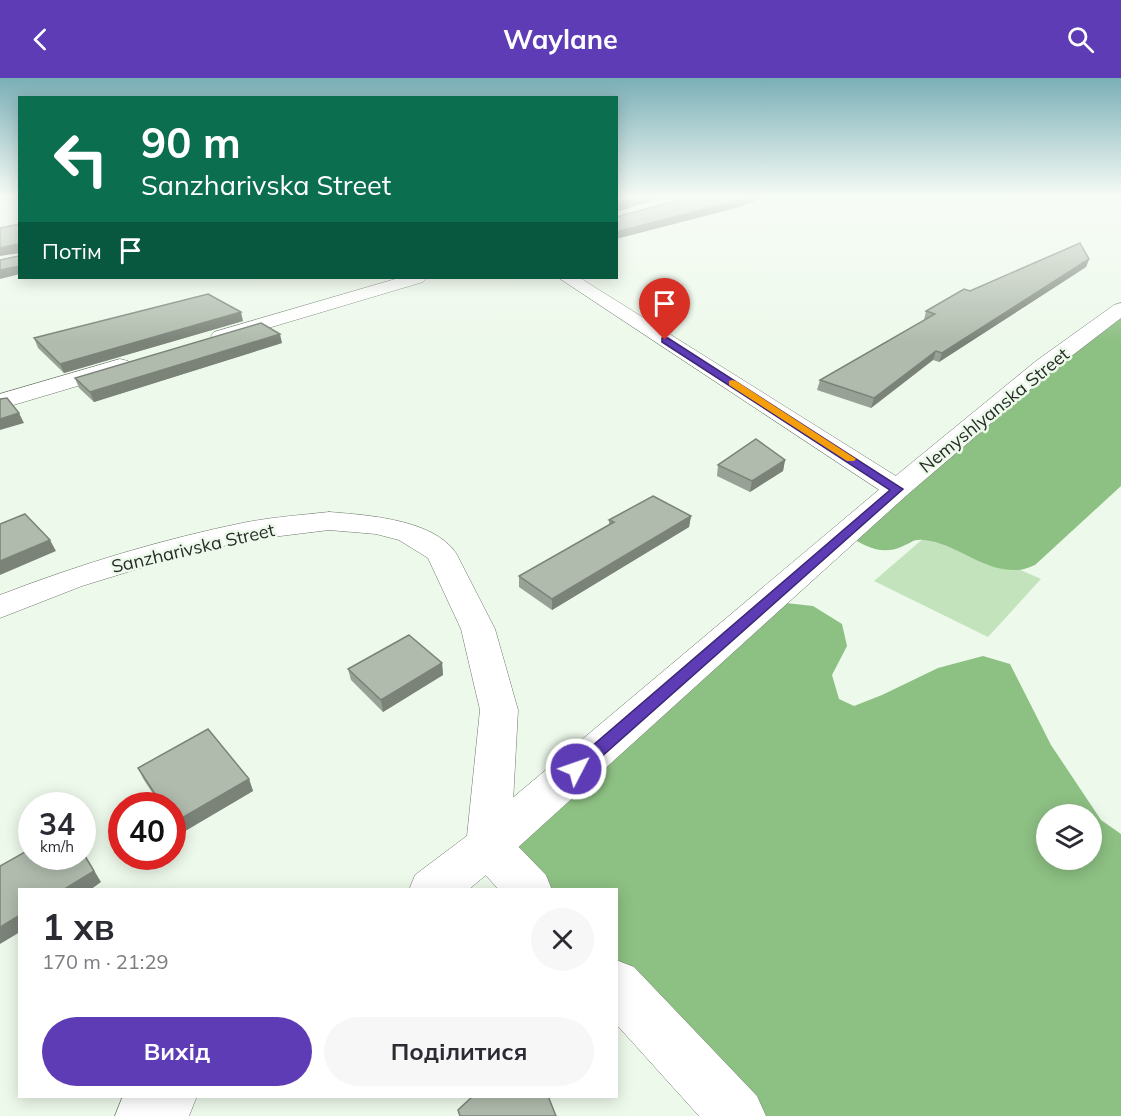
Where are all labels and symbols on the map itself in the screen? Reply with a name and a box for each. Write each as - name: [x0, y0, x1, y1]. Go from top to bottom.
- pin: [639, 278, 690, 340]
- street label: Nemyshlyanska Street: [914, 342, 1074, 478]
- street label: Sanzharivska Street: [109, 518, 277, 578]
- position arrow: [544, 737, 608, 801]
- speed limit sign: 40: [108, 792, 186, 870]

